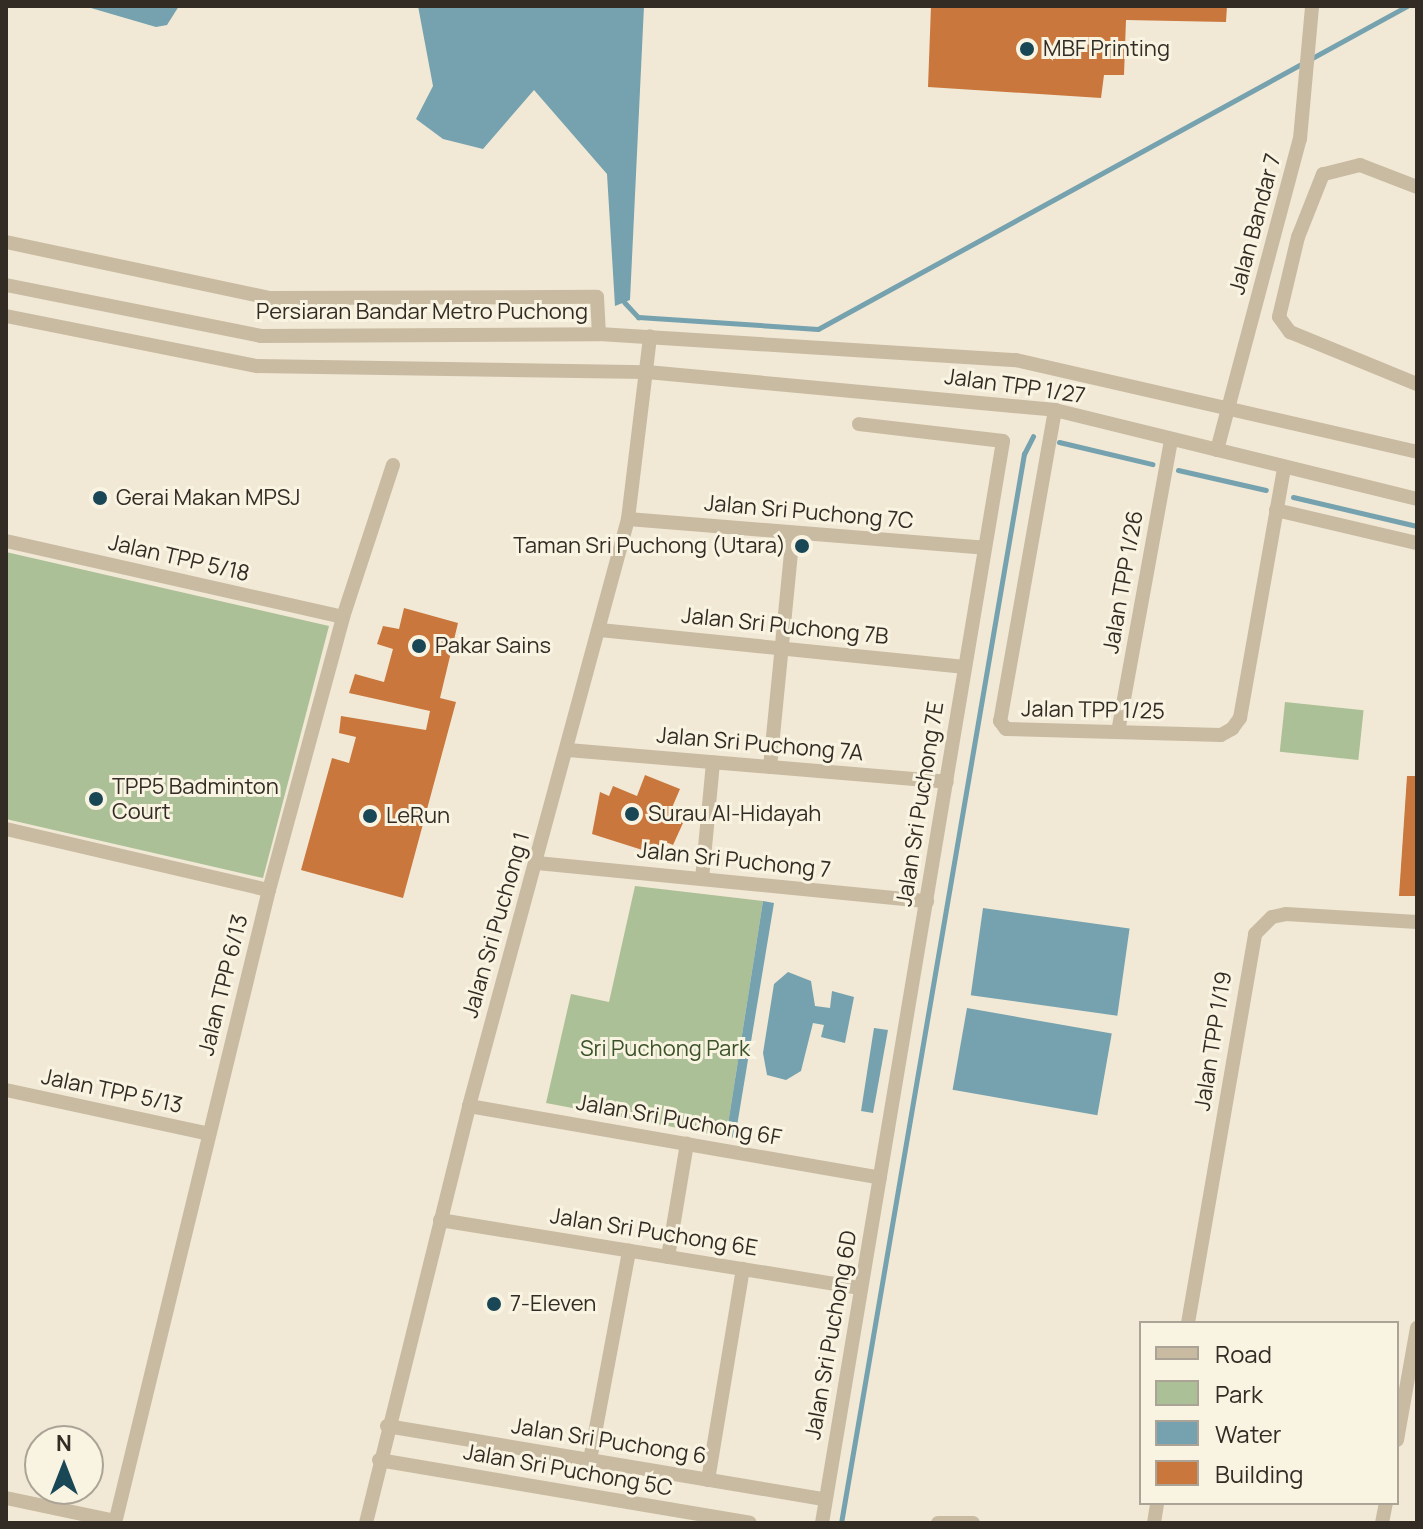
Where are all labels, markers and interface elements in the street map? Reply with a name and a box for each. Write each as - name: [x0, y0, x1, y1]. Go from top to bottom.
- place label: MBF Printing: [1043, 36, 1170, 62]
- marker: MBF Printing: [1018, 40, 1036, 58]
- street label: Jalan Bandar 7: [1224, 151, 1286, 297]
- street label: Persiaran Bandar Metro Puchong: [256, 299, 588, 325]
- street label: Jalan TPP 1/27: [943, 363, 1087, 409]
- place label: Gerai Makan MPSJ: [116, 485, 300, 511]
- marker: Gerai Makan MPSJ: [91, 489, 109, 507]
- street label: Jalan Sri Puchong 7C: [703, 490, 915, 534]
- street label: Jalan TPP 1/26: [1097, 508, 1149, 656]
- street label: Jalan TPP 5/18: [106, 529, 252, 587]
- place label: Taman Sri Puchong (Utara): [513, 533, 786, 559]
- marker: Taman Sri Puchong (Utara): [793, 537, 811, 555]
- street label: Jalan Sri Puchong 7B: [680, 602, 890, 650]
- place label: Pakar Sains: [435, 633, 551, 659]
- marker: Pakar Sains: [410, 637, 428, 655]
- street label: Jalan TPP 1/25: [1021, 696, 1165, 724]
- street label: Jalan Sri Puchong 7E: [891, 700, 949, 908]
- street label: Jalan Sri Puchong 7A: [656, 722, 864, 766]
- place label: TPP5 Badminton Court: [112, 773, 279, 824]
- marker: TPP5 Badminton Court: [87, 790, 105, 808]
- place label: Surau Al-Hidayah: [648, 801, 821, 827]
- place label: LeRun: [386, 803, 450, 829]
- marker: Surau Al-Hidayah: [623, 805, 641, 823]
- marker: LeRun: [361, 807, 379, 825]
- street label: Jalan Sri Puchong 1: [457, 829, 535, 1021]
- street label: Jalan Sri Puchong 7: [636, 837, 832, 883]
- street label: Jalan TPP 6/13: [193, 912, 253, 1058]
- street label: Jalan TPP 1/19: [1189, 969, 1237, 1113]
- park label: Sri Puchong Park: [580, 1036, 750, 1062]
- street label: Jalan TPP 5/13: [39, 1063, 185, 1119]
- street label: Jalan Sri Puchong 6F: [574, 1089, 784, 1151]
- street label: Jalan Sri Puchong 6E: [548, 1203, 760, 1261]
- street label: Jalan Sri Puchong 6D: [800, 1228, 862, 1442]
- place label: 7-Eleven: [510, 1291, 596, 1317]
- marker: 7-Eleven: [485, 1295, 503, 1313]
- legend: [1139, 1321, 1399, 1505]
- text: Road: [1215, 1337, 1272, 1370]
- text: Park: [1215, 1377, 1263, 1410]
- street label: Jalan Sri Puchong 6: [510, 1413, 708, 1469]
- text: Water: [1215, 1417, 1282, 1450]
- north arrow: [24, 1425, 104, 1505]
- text: N: [56, 1428, 72, 1458]
- street label: Jalan Sri Puchong 5C: [461, 1439, 675, 1501]
- text: Building: [1215, 1457, 1303, 1490]

